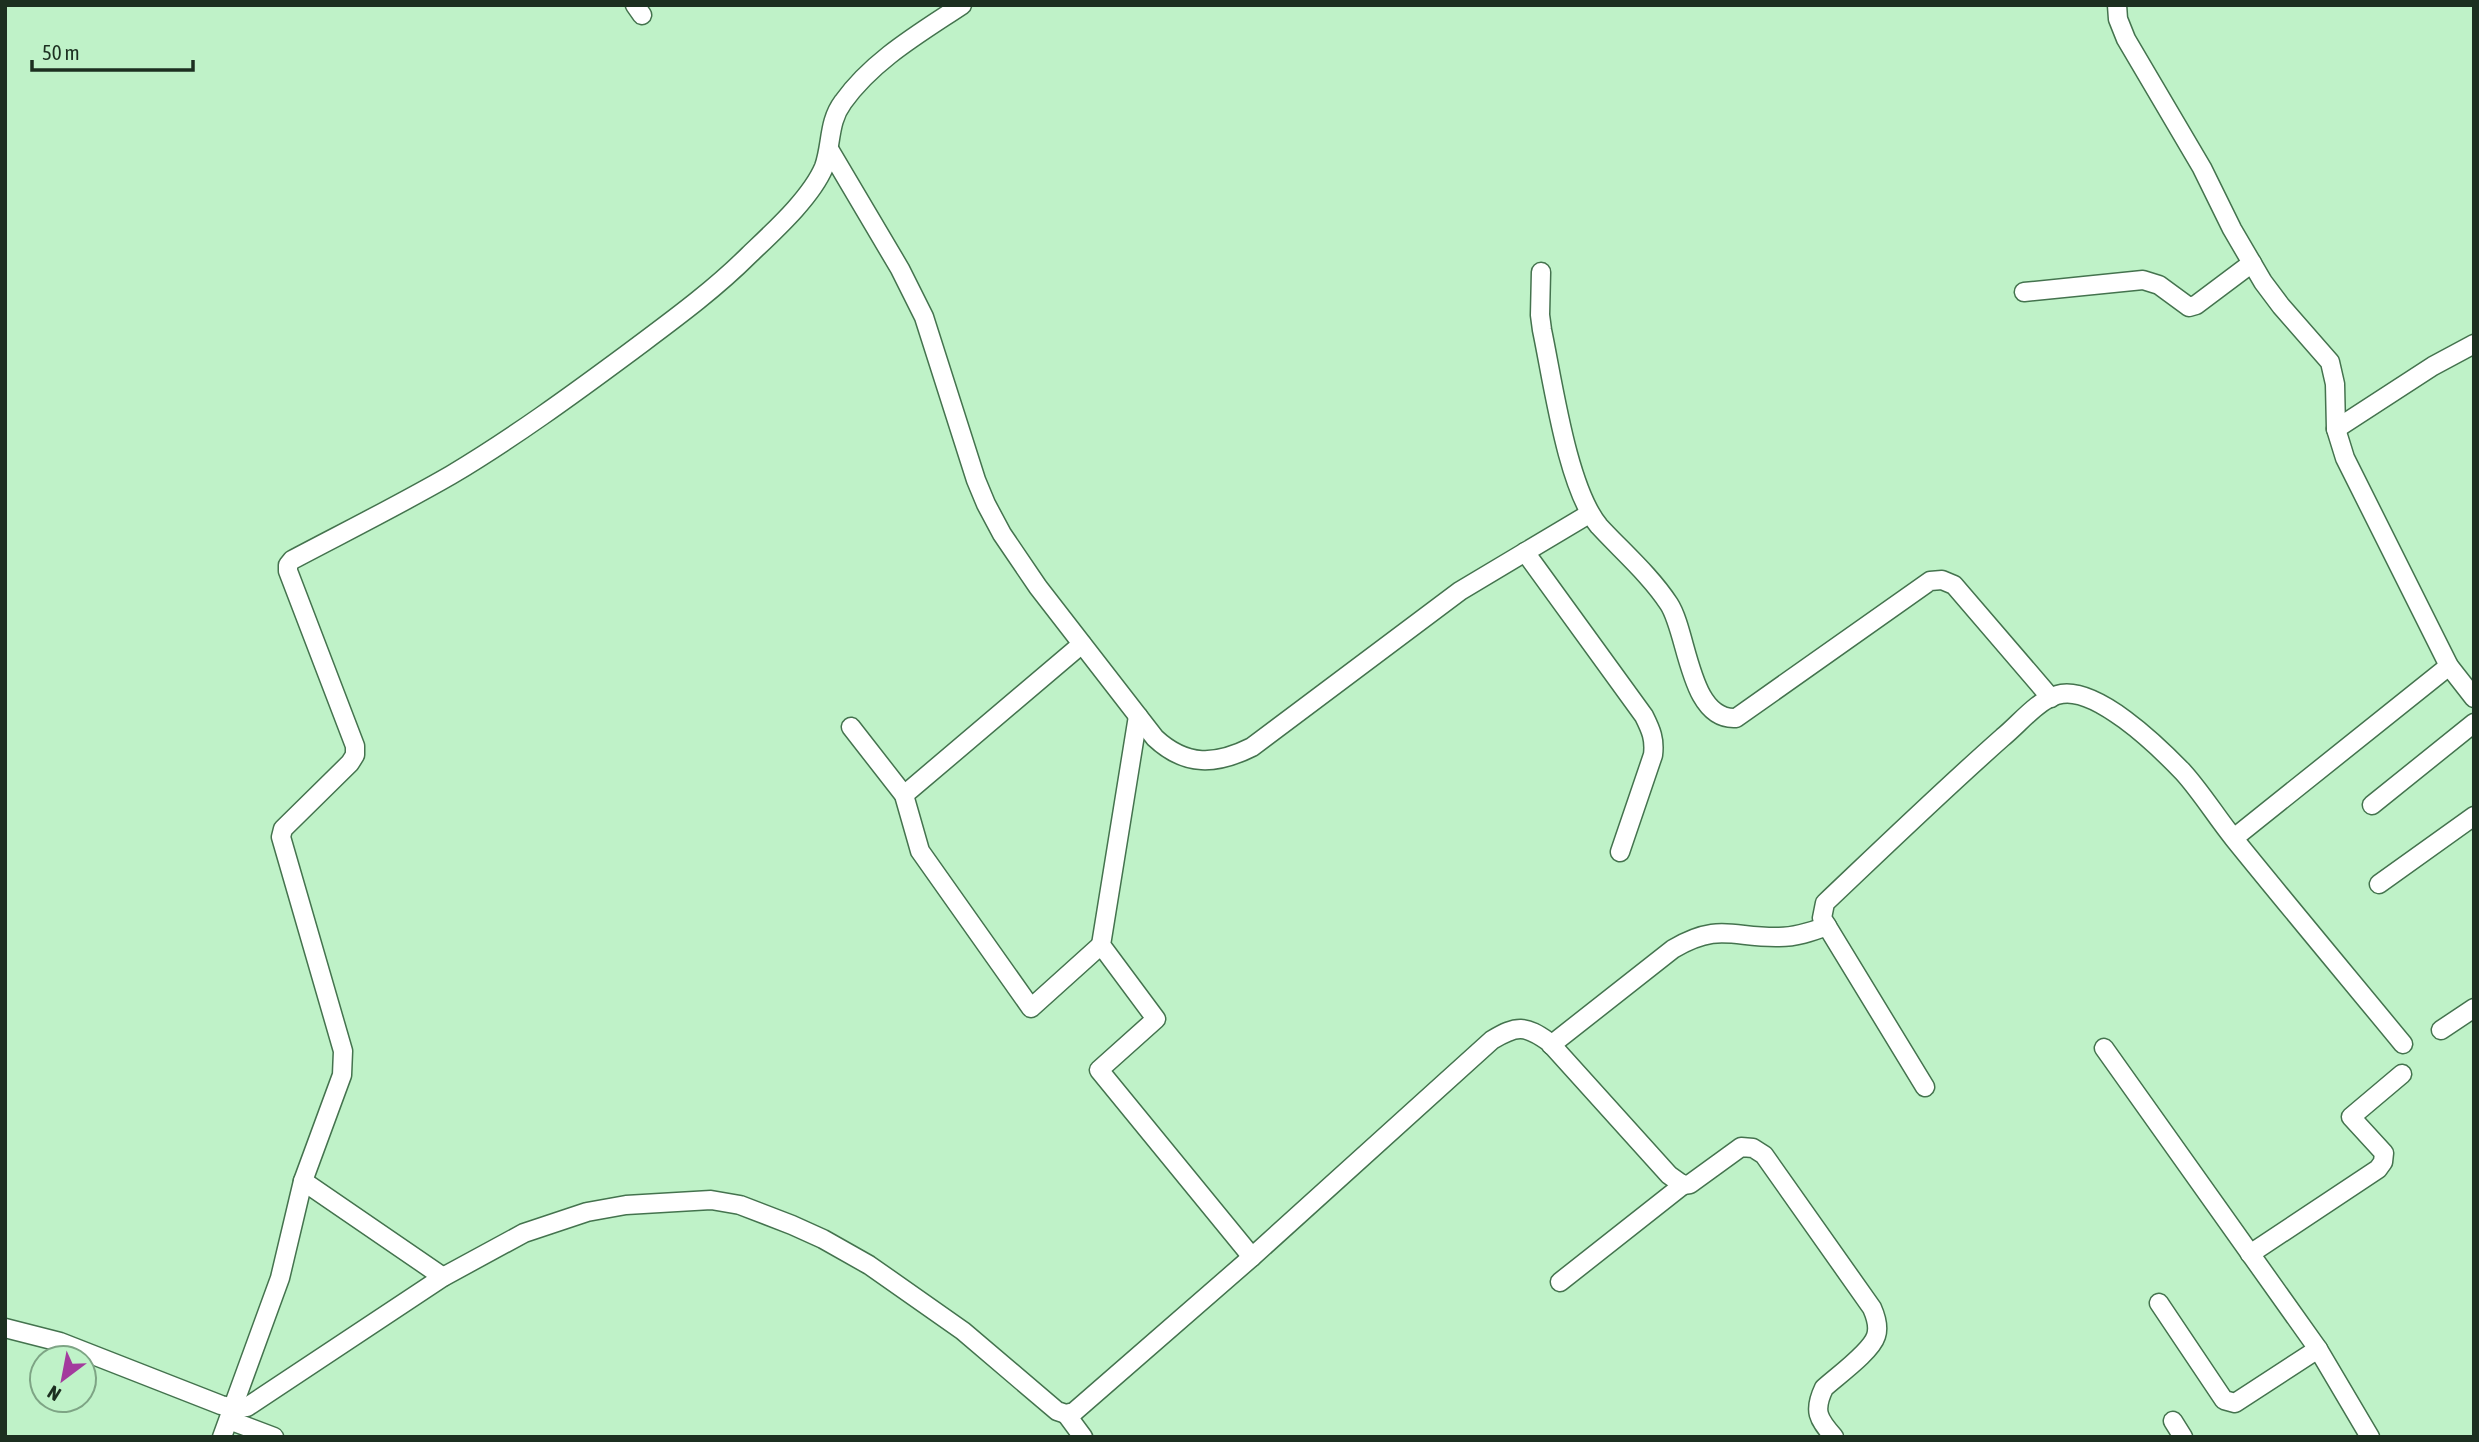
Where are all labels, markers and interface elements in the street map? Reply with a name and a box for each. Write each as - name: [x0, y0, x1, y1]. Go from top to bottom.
- scale bar: [32, 28, 192, 72]
- text: 50 m: [42, 40, 80, 64]
- north arrow: [28, 1344, 98, 1414]
- text: N: [43, 1381, 65, 1406]

